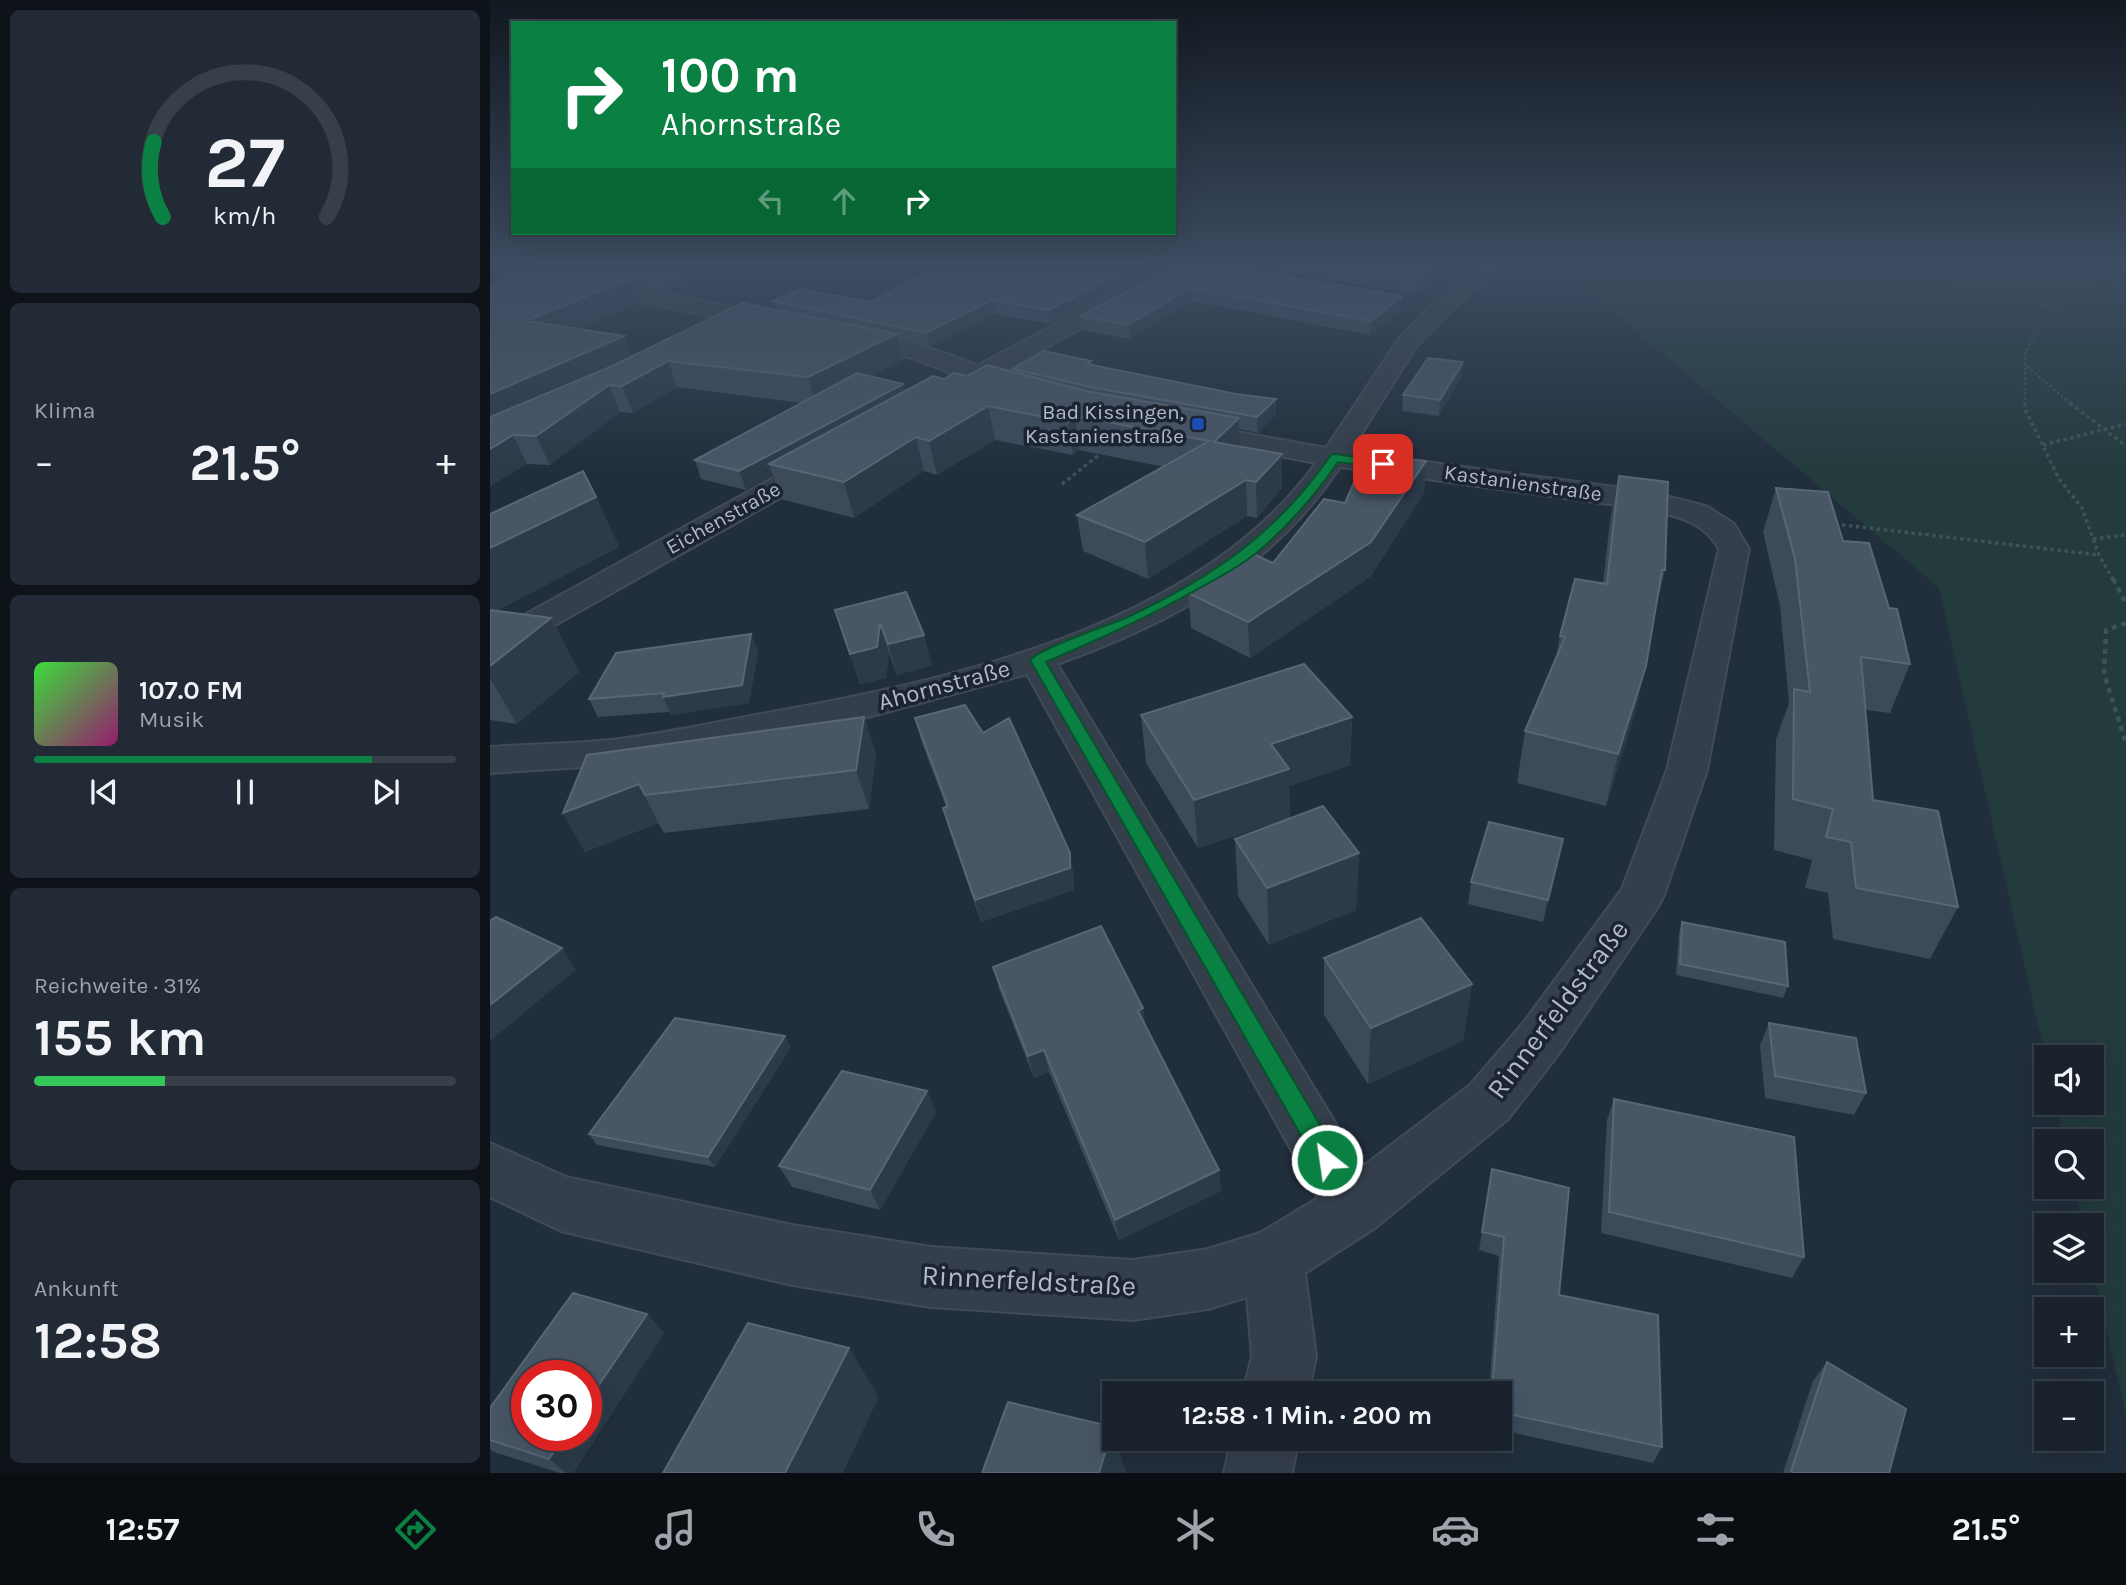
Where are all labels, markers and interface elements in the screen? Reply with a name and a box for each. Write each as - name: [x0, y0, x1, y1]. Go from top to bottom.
- text: 100 m: [661, 47, 799, 104]
- icon: right: [546, 49, 637, 140]
- text: Ahornstraße: [661, 106, 841, 143]
- text: 27: [205, 121, 285, 206]
- icon: left: [752, 182, 790, 220]
- icon: ahead: [825, 182, 863, 220]
- icon: right: [898, 182, 936, 220]
- text: km/h: [213, 201, 277, 230]
- text: Klima: [34, 397, 95, 424]
- place label: Bad Kissingen, Kastanienstraße: [1025, 400, 1184, 448]
- marker: Bad Kissingen, Kastanienstraße: [1190, 416, 1206, 432]
- text: 21.5°: [189, 432, 301, 493]
- pin: [1353, 434, 1413, 494]
- text: −: [34, 440, 54, 485]
- text: +: [436, 440, 456, 485]
- icon: arrive: [1364, 445, 1402, 483]
- street label: Kastanienstraße: [1443, 460, 1603, 506]
- street label: Eichenstraße: [662, 477, 784, 559]
- street label: Ahornstraße: [875, 654, 1013, 716]
- text: 107.0 FM: [139, 675, 243, 706]
- text: Musik: [139, 706, 204, 733]
- icon: previous: [85, 773, 123, 811]
- icon: pause: [226, 773, 264, 811]
- icon: next: [367, 773, 405, 811]
- street label: Rinnerfeldstraße: [1480, 914, 1635, 1105]
- text: Reichweite · 31%: [34, 972, 201, 999]
- text: 155 km: [34, 1007, 206, 1068]
- map controls: [2034, 1045, 2104, 1451]
- button: sound: [2034, 1045, 2104, 1115]
- position arrow: [1290, 1123, 1364, 1197]
- button: search: [2034, 1129, 2104, 1199]
- button: layers: [2034, 1213, 2104, 1283]
- street label: Rinnerfeldstraße: [921, 1258, 1137, 1303]
- text: Ankunft: [34, 1275, 118, 1302]
- button: +: [2034, 1297, 2104, 1367]
- text: 12:58: [34, 1310, 162, 1371]
- speed limit sign: 30: [511, 1360, 602, 1451]
- button: −: [2034, 1381, 2104, 1451]
- text: 12:58 · 1 Min. · 200 m: [1182, 1400, 1432, 1431]
- icon: directions: [391, 1505, 440, 1554]
- icon: music: [651, 1505, 700, 1554]
- icon: phone: [911, 1505, 960, 1554]
- icon: climate: [1171, 1505, 1220, 1554]
- icon: car: [1431, 1505, 1480, 1554]
- icon: filters: [1691, 1505, 1740, 1554]
- text: 12:57: [106, 1511, 180, 1548]
- text: 21.5°: [1952, 1511, 2020, 1548]

